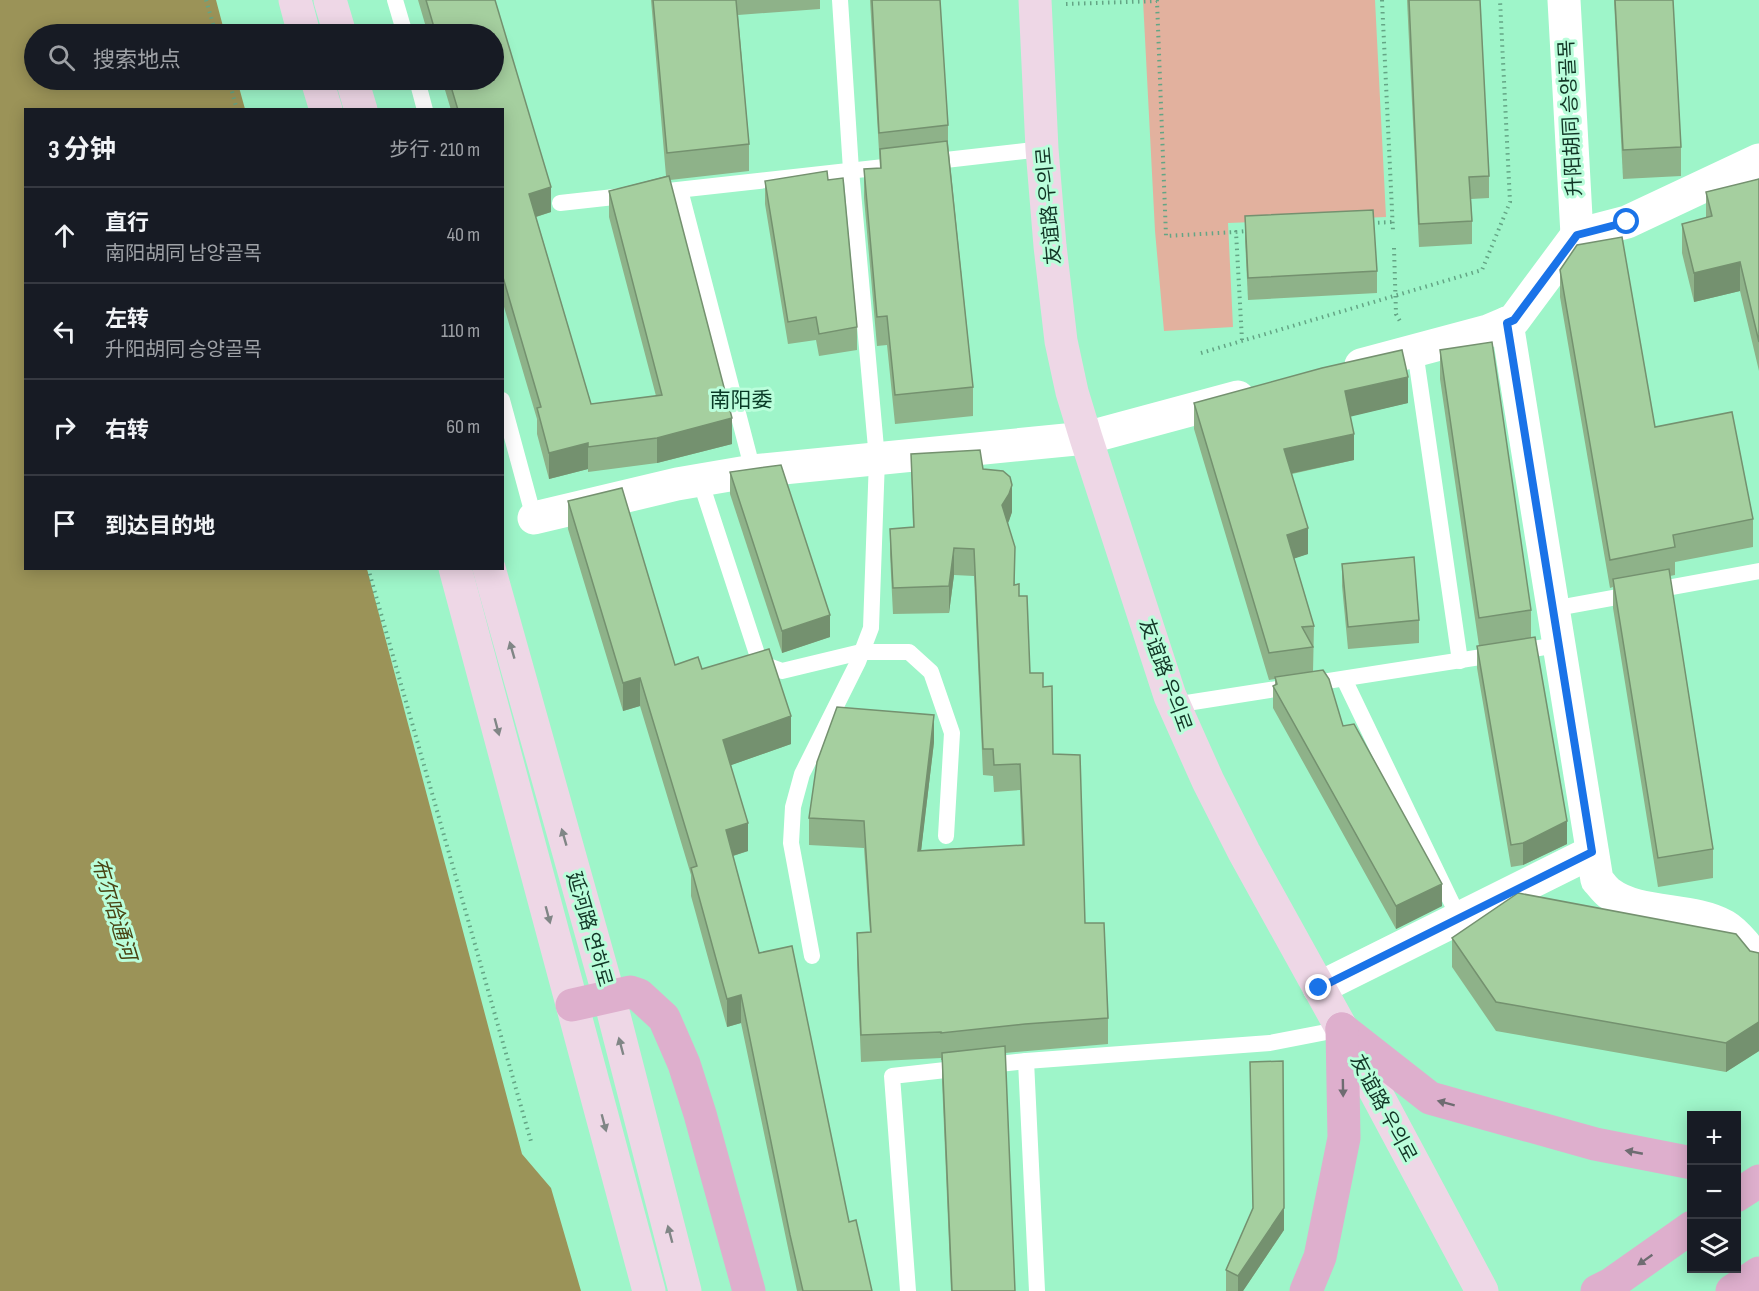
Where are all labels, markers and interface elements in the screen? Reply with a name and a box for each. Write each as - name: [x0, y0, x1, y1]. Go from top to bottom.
- search box: [24, 24, 504, 90]
- street label: 升阳胡同 승양골목: [1555, 39, 1587, 197]
- icon: search: [45, 41, 78, 74]
- text: 搜索地点: [93, 47, 181, 74]
- text: 3 分钟: [48, 135, 116, 166]
- text: 步行 · 210 m: [389, 138, 480, 162]
- street label: 友谊路 우의로: [1032, 146, 1066, 266]
- route start: [1613, 208, 1639, 234]
- text: 直行: [105, 210, 149, 237]
- icon: ahead: [48, 219, 81, 252]
- text: 40 m: [447, 223, 480, 247]
- text: 南阳胡同 남양골목: [105, 242, 262, 266]
- text: 左转: [105, 306, 149, 333]
- icon: left: [48, 315, 81, 348]
- text: 110 m: [441, 319, 480, 343]
- text: 升阳胡同 승양골목: [105, 338, 262, 362]
- district label: 南阳委: [710, 388, 773, 413]
- icon: right: [48, 411, 81, 444]
- text: 60 m: [446, 415, 480, 439]
- text: 右转: [105, 417, 149, 444]
- icon: arrive: [48, 507, 81, 540]
- text: 到达目的地: [105, 513, 215, 540]
- street label: 友谊路 우의로: [1134, 616, 1197, 735]
- one-way arrow: [507, 640, 516, 658]
- one-way arrow: [492, 717, 502, 736]
- one-way arrow: [559, 828, 568, 846]
- water label: 布尔哈通河: [86, 855, 142, 967]
- street label: 延河路 연하로: [561, 869, 617, 989]
- one-way arrow: [543, 906, 553, 924]
- route end: [1305, 974, 1331, 1000]
- one-way arrow: [616, 1037, 625, 1055]
- street label: 友谊路 우의로: [1345, 1051, 1422, 1166]
- one-way arrow: [1338, 1078, 1348, 1097]
- one-way arrow: [1436, 1097, 1455, 1107]
- map controls: [1687, 1111, 1741, 1273]
- button: +: [1687, 1111, 1741, 1165]
- one-way arrow: [599, 1114, 609, 1133]
- one-way arrow: [1624, 1147, 1643, 1156]
- button: −: [1687, 1165, 1741, 1219]
- button: layers: [1687, 1219, 1741, 1273]
- one-way arrow: [665, 1225, 675, 1244]
- one-way arrow: [1637, 1254, 1653, 1265]

